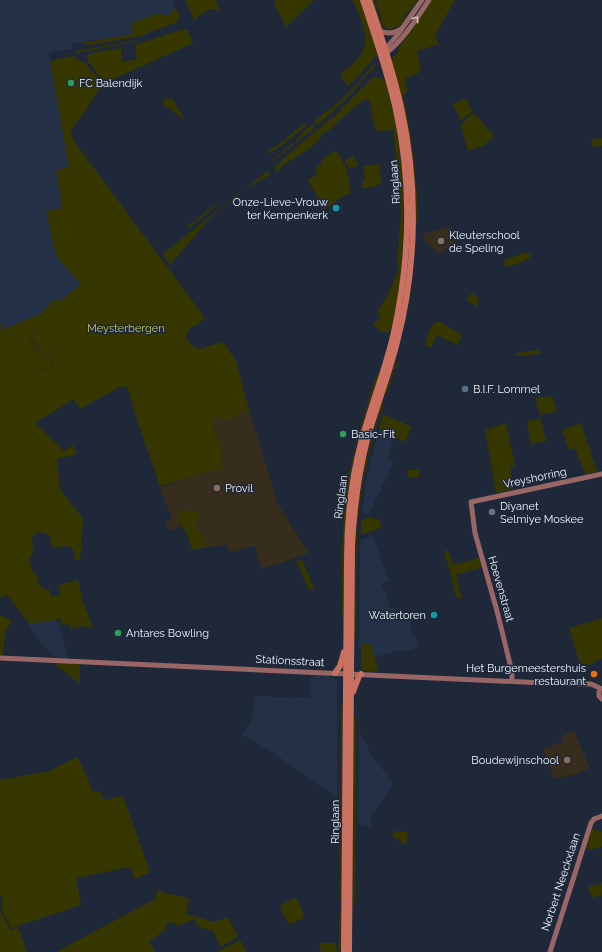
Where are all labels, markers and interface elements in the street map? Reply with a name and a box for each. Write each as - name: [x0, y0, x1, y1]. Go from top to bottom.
- one-way arrow: [411, 16, 419, 23]
- place label: FC Balendijk: [79, 77, 143, 90]
- marker: FC Balendijk: [66, 78, 76, 88]
- street label: Ringlaan: [387, 160, 403, 204]
- place label: Onze-Lieve-Vrouw ter Kempenkerk: [233, 196, 328, 222]
- marker: Onze-Lieve-Vrouw ter Kempenkerk: [331, 203, 341, 213]
- place label: Kleuterschool de Speling: [449, 229, 520, 255]
- marker: Kleuterschool de Speling: [436, 236, 446, 246]
- park label: Meysterbergen: [87, 322, 165, 335]
- place label: B.I.F. Lommel: [473, 383, 540, 396]
- marker: B.I.F. Lommel: [460, 384, 470, 394]
- place label: Basic-Fit: [351, 428, 396, 441]
- marker: Basic-Fit: [338, 429, 348, 439]
- street label: Vreyshorring: [502, 465, 568, 491]
- street label: Ringlaan: [332, 474, 350, 520]
- place label: Provil: [225, 482, 253, 495]
- marker: Provil: [212, 483, 222, 493]
- place label: Diyanet Selmiye Moskee: [500, 500, 584, 526]
- marker: Diyanet Selmiye Moskee: [487, 507, 497, 517]
- street label: Hoevenstraat: [485, 555, 517, 624]
- place label: Watertoren: [369, 609, 426, 622]
- marker: Watertoren: [429, 610, 439, 620]
- place label: Antares Bowling: [126, 627, 209, 640]
- marker: Antares Bowling: [113, 628, 123, 638]
- street label: Stationsstraat: [255, 653, 325, 669]
- place label: Het Burgemeestershuis restaurant: [466, 662, 586, 688]
- marker: Het Burgemeestershuis restaurant: [589, 669, 599, 679]
- place label: Boudewijnschool: [471, 754, 559, 767]
- marker: Boudewijnschool: [562, 755, 572, 765]
- street label: Ringlaan: [329, 800, 342, 844]
- street label: Norbert Neeckxlaan: [539, 831, 583, 933]

